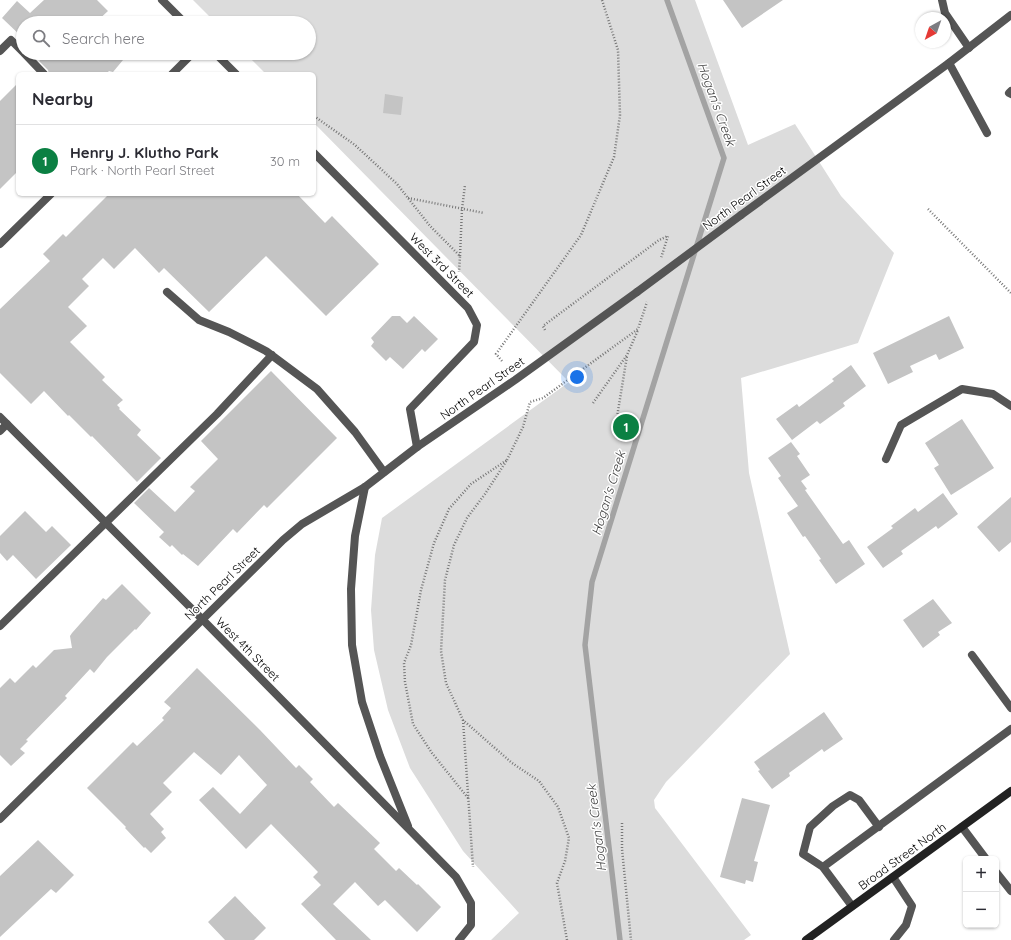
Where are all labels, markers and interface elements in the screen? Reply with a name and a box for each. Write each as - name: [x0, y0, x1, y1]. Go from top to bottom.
- north arrow: [915, 12, 951, 48]
- search box: [16, 16, 316, 60]
- icon: search: [30, 27, 52, 49]
- text: Search here: [62, 29, 145, 48]
- water label: Hogan's Creek: [694, 60, 740, 149]
- text: Nearby: [32, 88, 93, 109]
- text: Henry J. Klutho Park: [70, 143, 219, 162]
- text: 1: [42, 153, 48, 169]
- text: 30 m: [270, 153, 300, 169]
- text: Park · North Pearl Street: [70, 162, 215, 178]
- street label: North Pearl Street: [699, 163, 789, 233]
- street label: West 3rd Street: [407, 230, 477, 300]
- street label: North Pearl Street: [437, 353, 527, 423]
- your location: [567, 367, 587, 387]
- pin: 1: [613, 412, 639, 442]
- water label: Hogan's Creek: [588, 448, 629, 537]
- street label: North Pearl Street: [181, 543, 263, 623]
- street label: West 4th Street: [213, 614, 283, 684]
- water label: Hogan's Creek: [583, 782, 609, 872]
- street label: Broad Street North: [855, 819, 949, 893]
- map controls: [963, 856, 999, 928]
- button: +: [963, 856, 999, 892]
- button: −: [963, 892, 999, 928]

